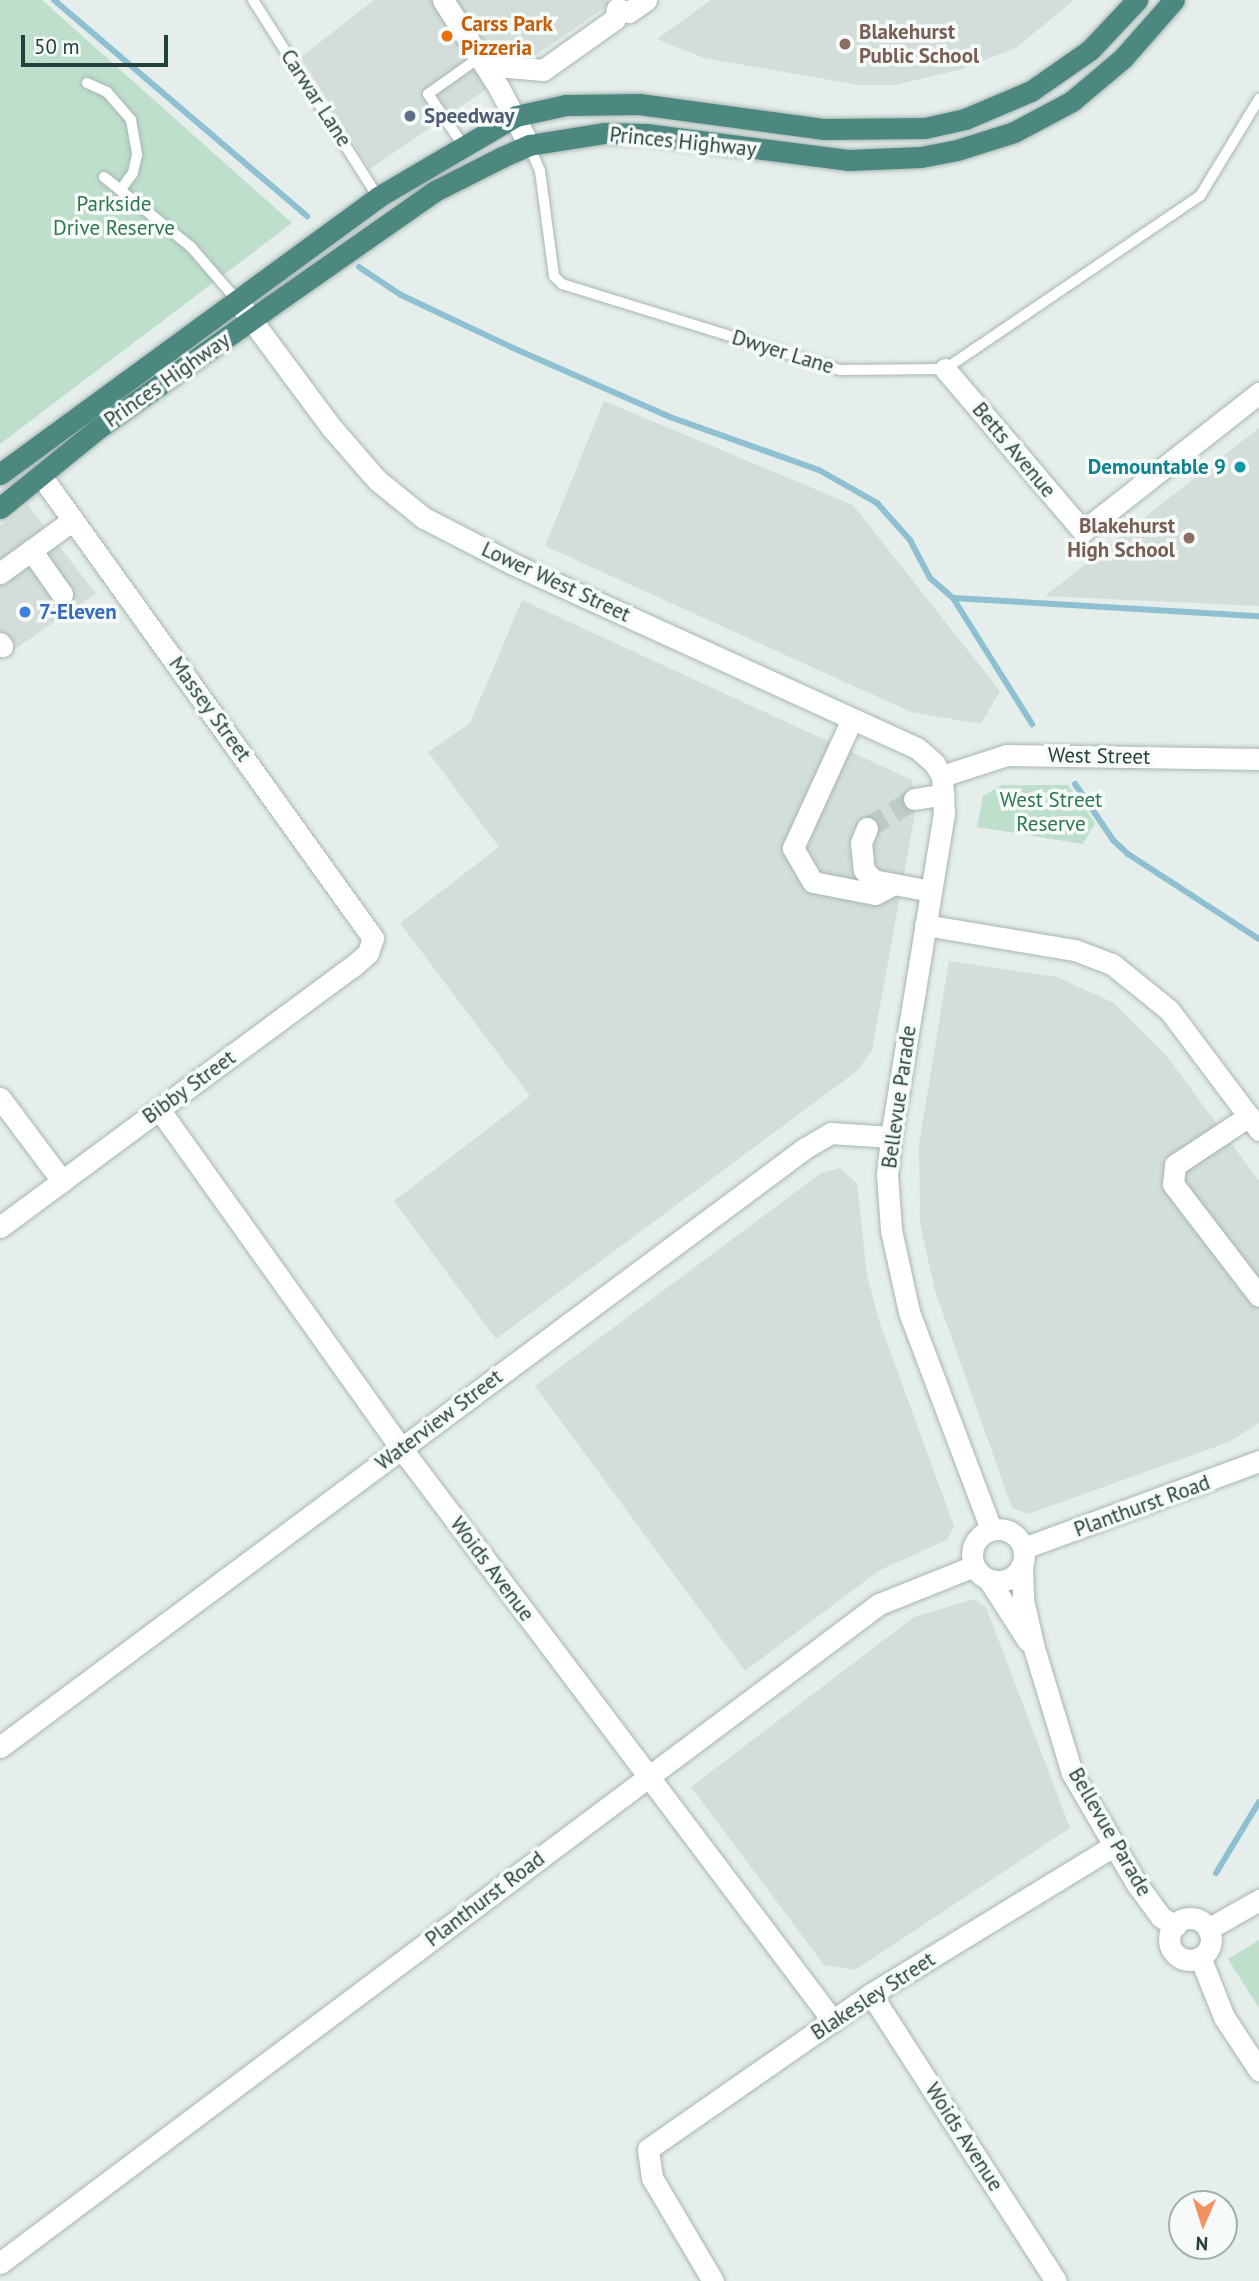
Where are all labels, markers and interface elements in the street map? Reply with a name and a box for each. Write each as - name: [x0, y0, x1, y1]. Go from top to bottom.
- place label: Carss Park Pizzeria: [461, 11, 553, 61]
- place label: Blakehurst Public School: [859, 19, 980, 69]
- scale bar: [24, 21, 172, 65]
- marker: Carss Park Pizzeria: [439, 28, 455, 44]
- text: 50 m: [34, 33, 80, 60]
- marker: Blakehurst Public School: [837, 36, 853, 52]
- street label: Carwar Lane: [275, 45, 357, 151]
- place label: Speedway: [424, 103, 515, 129]
- marker: Speedway: [402, 108, 418, 124]
- street label: Princes Highway: [608, 122, 758, 162]
- park label: Parkside Drive Reserve: [53, 191, 175, 241]
- street label: Dwyer Lane: [729, 325, 837, 379]
- street label: Princes Highway: [99, 327, 235, 433]
- street label: Betts Avenue: [967, 397, 1061, 503]
- place label: Demountable 9: [1088, 454, 1226, 480]
- marker: Demountable 9: [1232, 459, 1248, 475]
- place label: Blakehurst High School: [1067, 513, 1175, 563]
- marker: Blakehurst High School: [1181, 530, 1197, 546]
- street label: Lower West Street: [477, 536, 635, 628]
- place label: 7-Eleven: [39, 599, 117, 625]
- marker: 7-Eleven: [17, 604, 33, 620]
- street label: Massey Street: [163, 651, 257, 767]
- street label: West Street: [1048, 743, 1150, 769]
- park label: West Street Reserve: [1000, 787, 1102, 837]
- street label: Bellevue Parade: [876, 1024, 922, 1170]
- street label: Bibby Street: [137, 1045, 241, 1129]
- street label: Waterview Street: [371, 1364, 507, 1476]
- street label: Planthurst Road: [1071, 1470, 1213, 1542]
- street label: Woids Avenue: [444, 1512, 540, 1626]
- street label: Bellevue Parade: [1063, 1763, 1157, 1901]
- street label: Planthurst Road: [420, 1846, 550, 1952]
- street label: Blakesley Street: [806, 1946, 940, 2046]
- street label: Woids Avenue: [919, 2078, 1009, 2196]
- north arrow: [1168, 2190, 1238, 2260]
- text: N: [1195, 2232, 1209, 2256]

